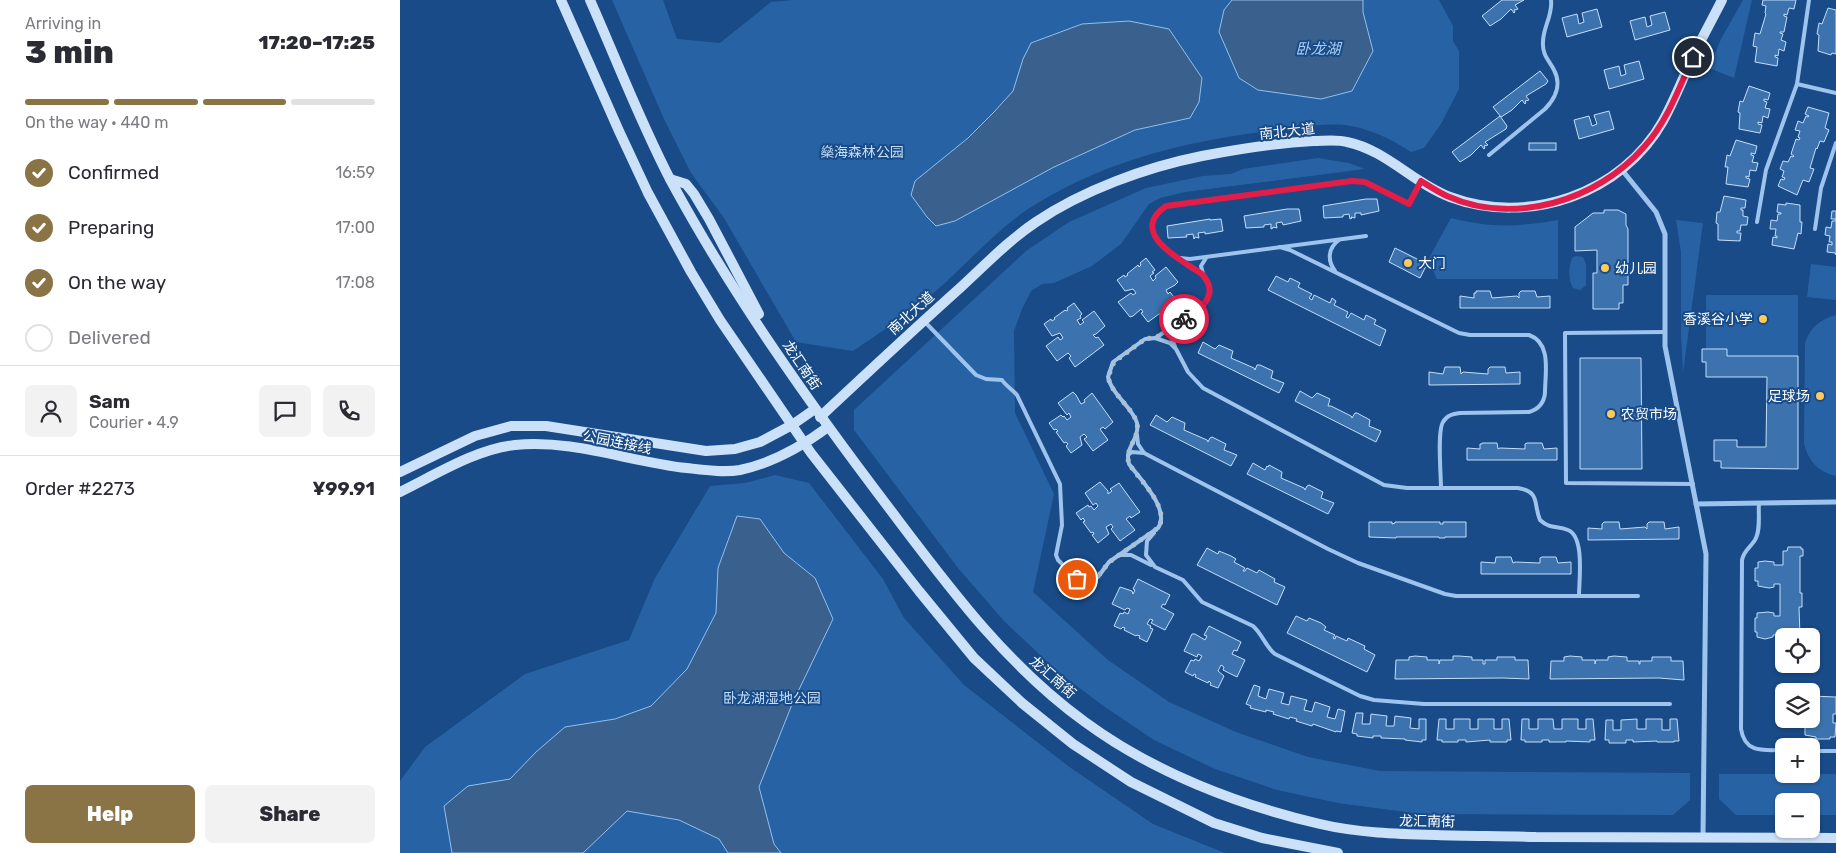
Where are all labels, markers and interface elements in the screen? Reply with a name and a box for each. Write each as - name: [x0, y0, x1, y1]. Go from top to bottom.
- text: Arriving in: [25, 14, 101, 33]
- text: 17:20–17:25: [259, 31, 375, 54]
- text: 3 min: [25, 33, 114, 71]
- pin: [1672, 36, 1714, 78]
- water label: 卧龙湖: [1295, 40, 1342, 58]
- icon: home: [1679, 43, 1707, 71]
- text: On the way · 440 m: [25, 113, 169, 132]
- street label: 南北大道: [1258, 120, 1316, 143]
- park label: 燊海森林公园: [820, 144, 904, 161]
- icon: check: [25, 159, 53, 187]
- text: Confirmed: [68, 161, 159, 184]
- text: 16:59: [335, 163, 375, 182]
- icon: check: [25, 214, 53, 242]
- text: Preparing: [68, 216, 154, 239]
- text: 17:00: [336, 218, 375, 237]
- place label: 大门: [1418, 255, 1446, 272]
- marker: 大门: [1402, 257, 1414, 269]
- place label: 幼儿园: [1615, 260, 1657, 277]
- marker: 幼儿园: [1599, 262, 1611, 274]
- icon: check: [25, 269, 53, 297]
- text: On the way: [68, 271, 166, 294]
- text: 17:08: [336, 273, 375, 292]
- street label: 南北大道: [885, 288, 938, 338]
- courier: [1159, 294, 1209, 344]
- icon: bike: [1170, 305, 1198, 333]
- place label: 香溪谷小学: [1683, 311, 1753, 328]
- marker: 香溪谷小学: [1757, 313, 1769, 325]
- text: Delivered: [68, 326, 151, 349]
- street label: 龙汇南街: [779, 337, 824, 393]
- button: person: [25, 385, 77, 437]
- button: chat: [259, 385, 311, 437]
- button: phone: [323, 385, 375, 437]
- place label: 足球场: [1768, 388, 1810, 405]
- text: Sam: [89, 390, 130, 413]
- marker: 足球场: [1814, 390, 1826, 402]
- place label: 农贸市场: [1621, 406, 1677, 423]
- marker: 农贸市场: [1605, 408, 1617, 420]
- text: Courier · 4.9: [89, 413, 179, 432]
- street label: 公园连接线: [581, 427, 653, 458]
- text: Order #2273: [25, 477, 135, 500]
- text: ¥99.91: [312, 477, 375, 500]
- pin: [1056, 558, 1098, 600]
- icon: bag: [1063, 565, 1091, 593]
- map controls: [1775, 628, 1820, 838]
- button: locate: [1775, 628, 1820, 673]
- street label: 龙汇南街: [1026, 653, 1079, 702]
- button: layers: [1775, 683, 1820, 728]
- park label: 卧龙湖湿地公园: [723, 690, 821, 707]
- button: +: [1775, 738, 1820, 783]
- button: Help: [25, 785, 195, 843]
- button: Share: [205, 785, 375, 843]
- button: −: [1775, 793, 1820, 838]
- street label: 龙汇南街: [1399, 813, 1455, 830]

